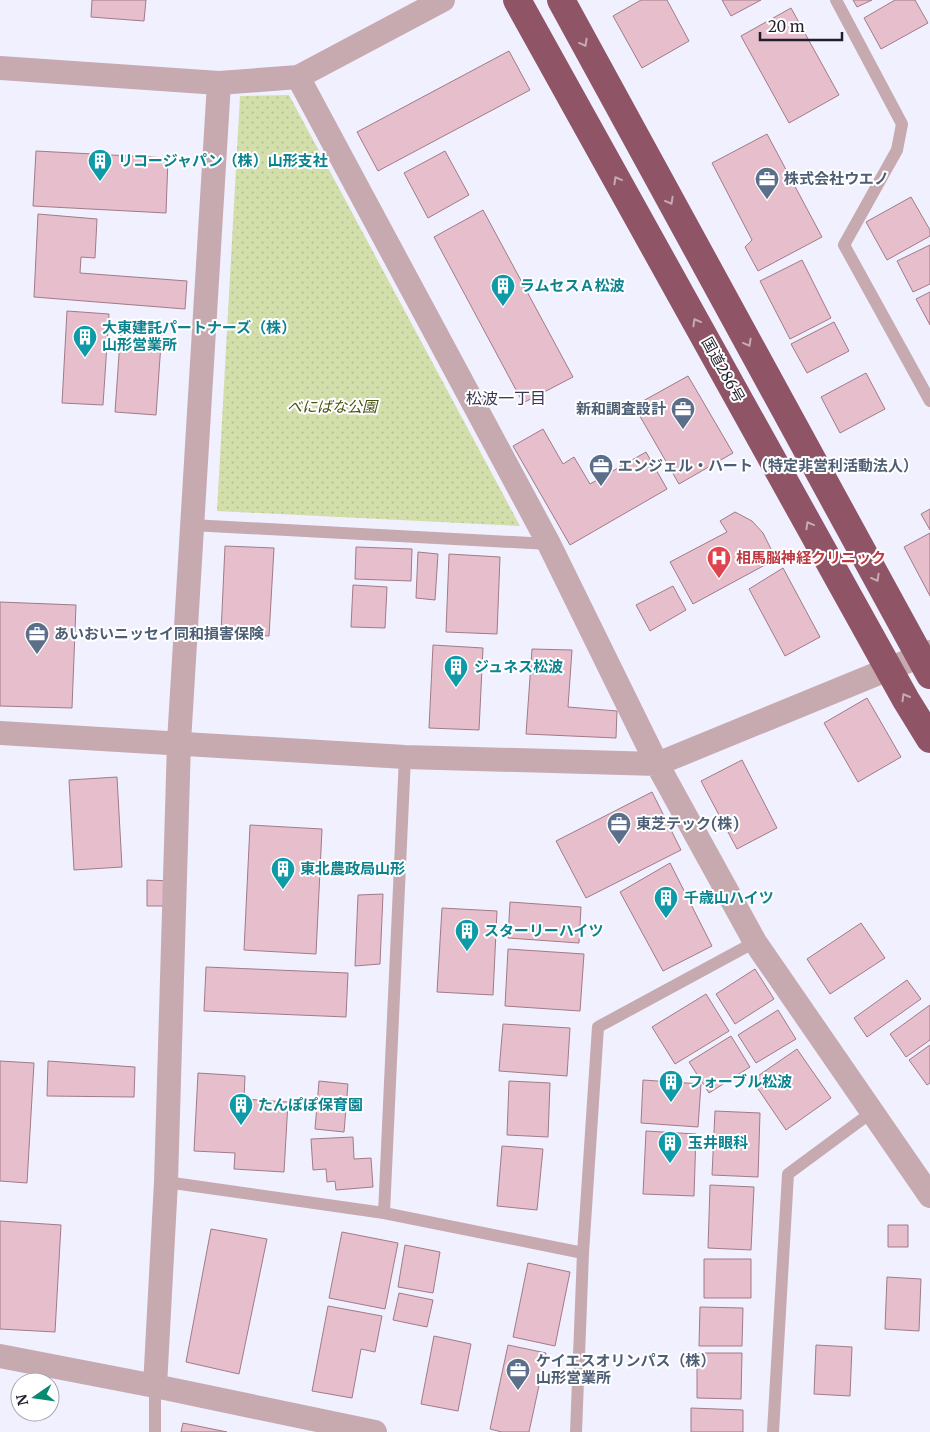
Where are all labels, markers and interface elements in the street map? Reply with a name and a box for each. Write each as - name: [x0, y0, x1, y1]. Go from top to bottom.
- scale bar: [760, 10, 842, 42]
- text: 20 m: [768, 17, 805, 36]
- one-way arrow: [578, 37, 588, 46]
- building icon: リコージャパン（株）山形支社: [87, 148, 113, 182]
- place label: リコージャパン（株）山形支社: [118, 151, 328, 170]
- office icon: 株式会社ウエノ: [754, 166, 780, 200]
- place label: 株式会社ウエノ: [784, 169, 889, 188]
- one-way arrow: [613, 176, 623, 185]
- one-way arrow: [664, 196, 674, 205]
- building icon: ラムセスＡ松波: [490, 273, 516, 307]
- place label: ラムセスＡ松波: [520, 276, 625, 295]
- place label: 大東建託パートナーズ（株） 山形営業所: [102, 318, 296, 354]
- one-way arrow: [692, 318, 702, 327]
- building icon: 大東建託パートナーズ（株） 山形営業所: [72, 324, 98, 358]
- street label: 国道286号: [698, 334, 749, 406]
- one-way arrow: [742, 338, 752, 347]
- district label: 松波一丁目: [466, 388, 546, 408]
- office icon: 新和調査設計: [670, 396, 696, 430]
- park label: べにばな公園: [287, 397, 379, 416]
- place label: 新和調査設計: [576, 399, 666, 418]
- office icon: エンジェル・ハート（特定非営利活動法人）: [588, 453, 614, 487]
- place label: エンジェル・ハート（特定非営利活動法人）: [618, 456, 918, 475]
- one-way arrow: [805, 521, 815, 530]
- hospital icon: 相馬脳神経クリニック: [706, 545, 732, 579]
- place label: 相馬脳神経クリニック: [736, 548, 886, 567]
- one-way arrow: [870, 573, 880, 582]
- office icon: あいおいニッセイ同和損害保険: [24, 621, 50, 655]
- place label: あいおいニッセイ同和損害保険: [54, 624, 264, 643]
- building icon: ジュネス松波: [443, 654, 469, 688]
- place label: ジュネス松波: [474, 657, 563, 676]
- one-way arrow: [901, 694, 911, 703]
- office icon: 東芝テック(株): [606, 811, 632, 845]
- place label: 東芝テック(株): [636, 814, 739, 833]
- building icon: 東北農政局山形: [270, 856, 296, 890]
- place label: 東北農政局山形: [300, 859, 405, 878]
- building icon: 千歳山ハイツ: [653, 885, 679, 919]
- place label: 千歳山ハイツ: [684, 888, 774, 907]
- building icon: スターリーハイツ: [454, 918, 480, 952]
- place label: スターリーハイツ: [484, 921, 603, 940]
- building icon: フォーブル松波: [658, 1069, 684, 1103]
- place label: フォーブル松波: [688, 1072, 792, 1091]
- building icon: たんぽぽ保育園: [228, 1092, 254, 1126]
- place label: たんぽぽ保育園: [258, 1095, 363, 1114]
- building icon: 玉井眼科: [657, 1130, 683, 1164]
- place label: 玉井眼科: [688, 1133, 748, 1152]
- place label: ケイエスオリンパス（株） 山形営業所: [536, 1351, 716, 1387]
- office icon: ケイエスオリンパス（株） 山形営業所: [505, 1357, 531, 1391]
- north arrow: [10, 1372, 60, 1422]
- text: N: [12, 1393, 32, 1407]

